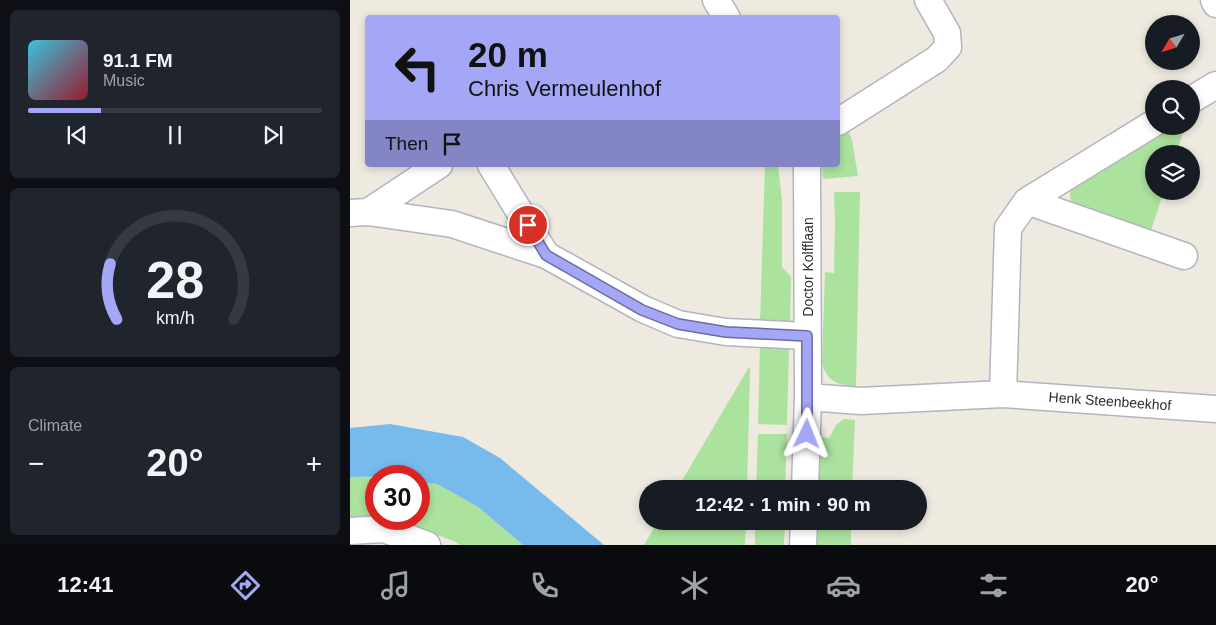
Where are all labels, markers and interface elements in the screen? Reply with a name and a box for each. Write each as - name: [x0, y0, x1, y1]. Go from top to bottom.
- north arrow: [1145, 15, 1200, 70]
- map controls: [1145, 15, 1200, 200]
- icon: left: [385, 35, 450, 100]
- text: 20 m: [468, 35, 548, 74]
- text: 91.1 FM: [103, 50, 173, 71]
- text: Music: [103, 72, 145, 89]
- text: Chris Vermeulenhof: [468, 76, 661, 101]
- button: search: [1145, 80, 1200, 135]
- icon: previous: [63, 121, 91, 149]
- icon: pause: [161, 121, 189, 149]
- icon: next: [259, 121, 287, 149]
- icon: arrive: [438, 130, 466, 158]
- text: Then: [385, 133, 428, 154]
- button: layers: [1145, 145, 1200, 200]
- pin: [507, 204, 549, 246]
- icon: arrive: [514, 211, 542, 239]
- street label: Doctor Kolfflaan: [800, 217, 816, 317]
- text: 28: [146, 251, 204, 309]
- text: km/h: [156, 308, 194, 328]
- street label: Henk Steenbeekhof: [1048, 389, 1172, 413]
- position arrow: [780, 407, 832, 459]
- text: Climate: [28, 417, 82, 434]
- text: 20°: [146, 442, 204, 484]
- text: −: [28, 448, 44, 479]
- text: +: [306, 448, 322, 479]
- speed limit sign: 30: [365, 465, 430, 530]
- text: 12:42 · 1 min · 90 m: [695, 494, 871, 515]
- icon: directions: [228, 568, 263, 603]
- icon: music: [378, 568, 413, 603]
- icon: phone: [527, 568, 562, 603]
- icon: climate: [677, 568, 712, 603]
- icon: car: [826, 568, 861, 603]
- icon: filters: [976, 568, 1011, 603]
- text: 12:41: [57, 572, 114, 597]
- text: 20°: [1125, 572, 1159, 597]

